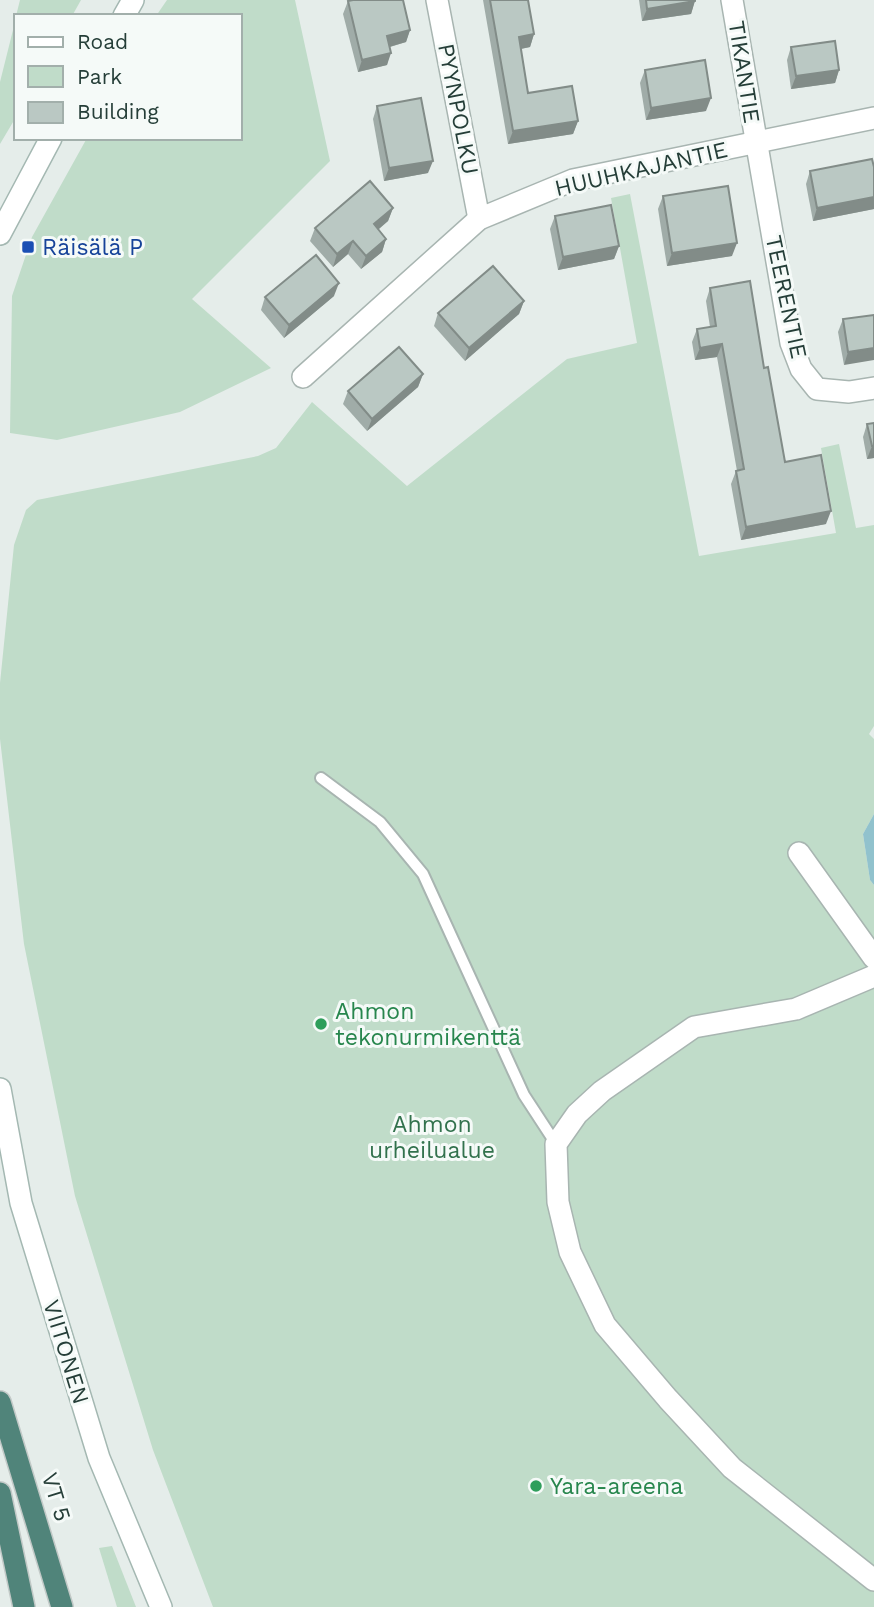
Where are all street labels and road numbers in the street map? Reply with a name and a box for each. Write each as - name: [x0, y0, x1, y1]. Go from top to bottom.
- street label: TIKANTIE: [723, 19, 765, 125]
- street label: PYYNPOLKU: [432, 41, 484, 177]
- street label: HUUHKAJANTIE: [552, 136, 730, 202]
- street label: TEERENTIE: [760, 233, 812, 361]
- street label: VIITONEN: [37, 1297, 95, 1407]
- street label: VT 5: [36, 1469, 76, 1525]

